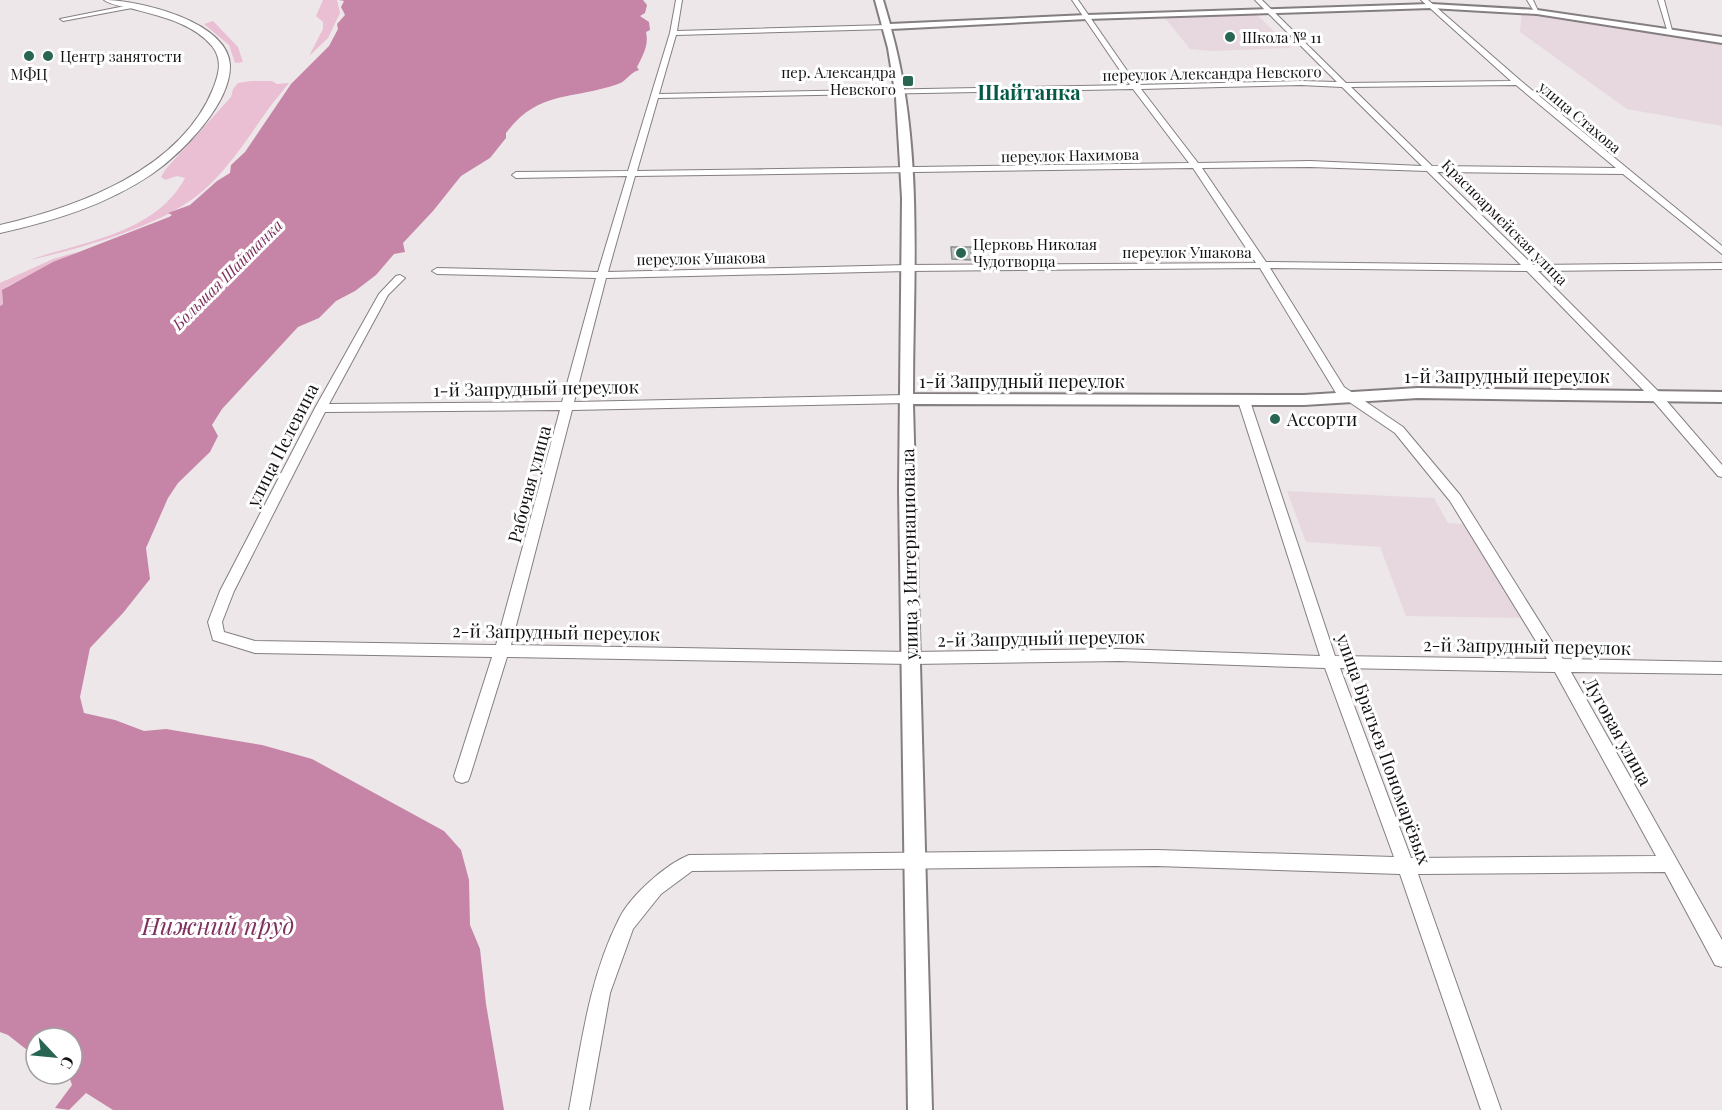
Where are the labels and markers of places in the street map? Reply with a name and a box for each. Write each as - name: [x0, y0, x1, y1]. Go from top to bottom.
- place label: Школа № 11: [1242, 27, 1322, 47]
- marker: Школа № 11: [1223, 30, 1237, 44]
- place label: Центр занятости: [60, 46, 182, 66]
- marker: МФЦ: [22, 49, 36, 63]
- marker: Центр занятости: [41, 49, 55, 63]
- place label: пер. Александра Невского: [781, 62, 897, 99]
- place label: МФЦ: [10, 64, 48, 84]
- marker: пер. Александра Невского: [901, 74, 915, 88]
- place label: Церковь Николая Чудотворца: [973, 234, 1097, 271]
- marker: Церковь Николая Чудотворца: [954, 246, 968, 260]
- place label: Ассорти: [1286, 407, 1357, 431]
- marker: Ассорти: [1268, 412, 1282, 426]

